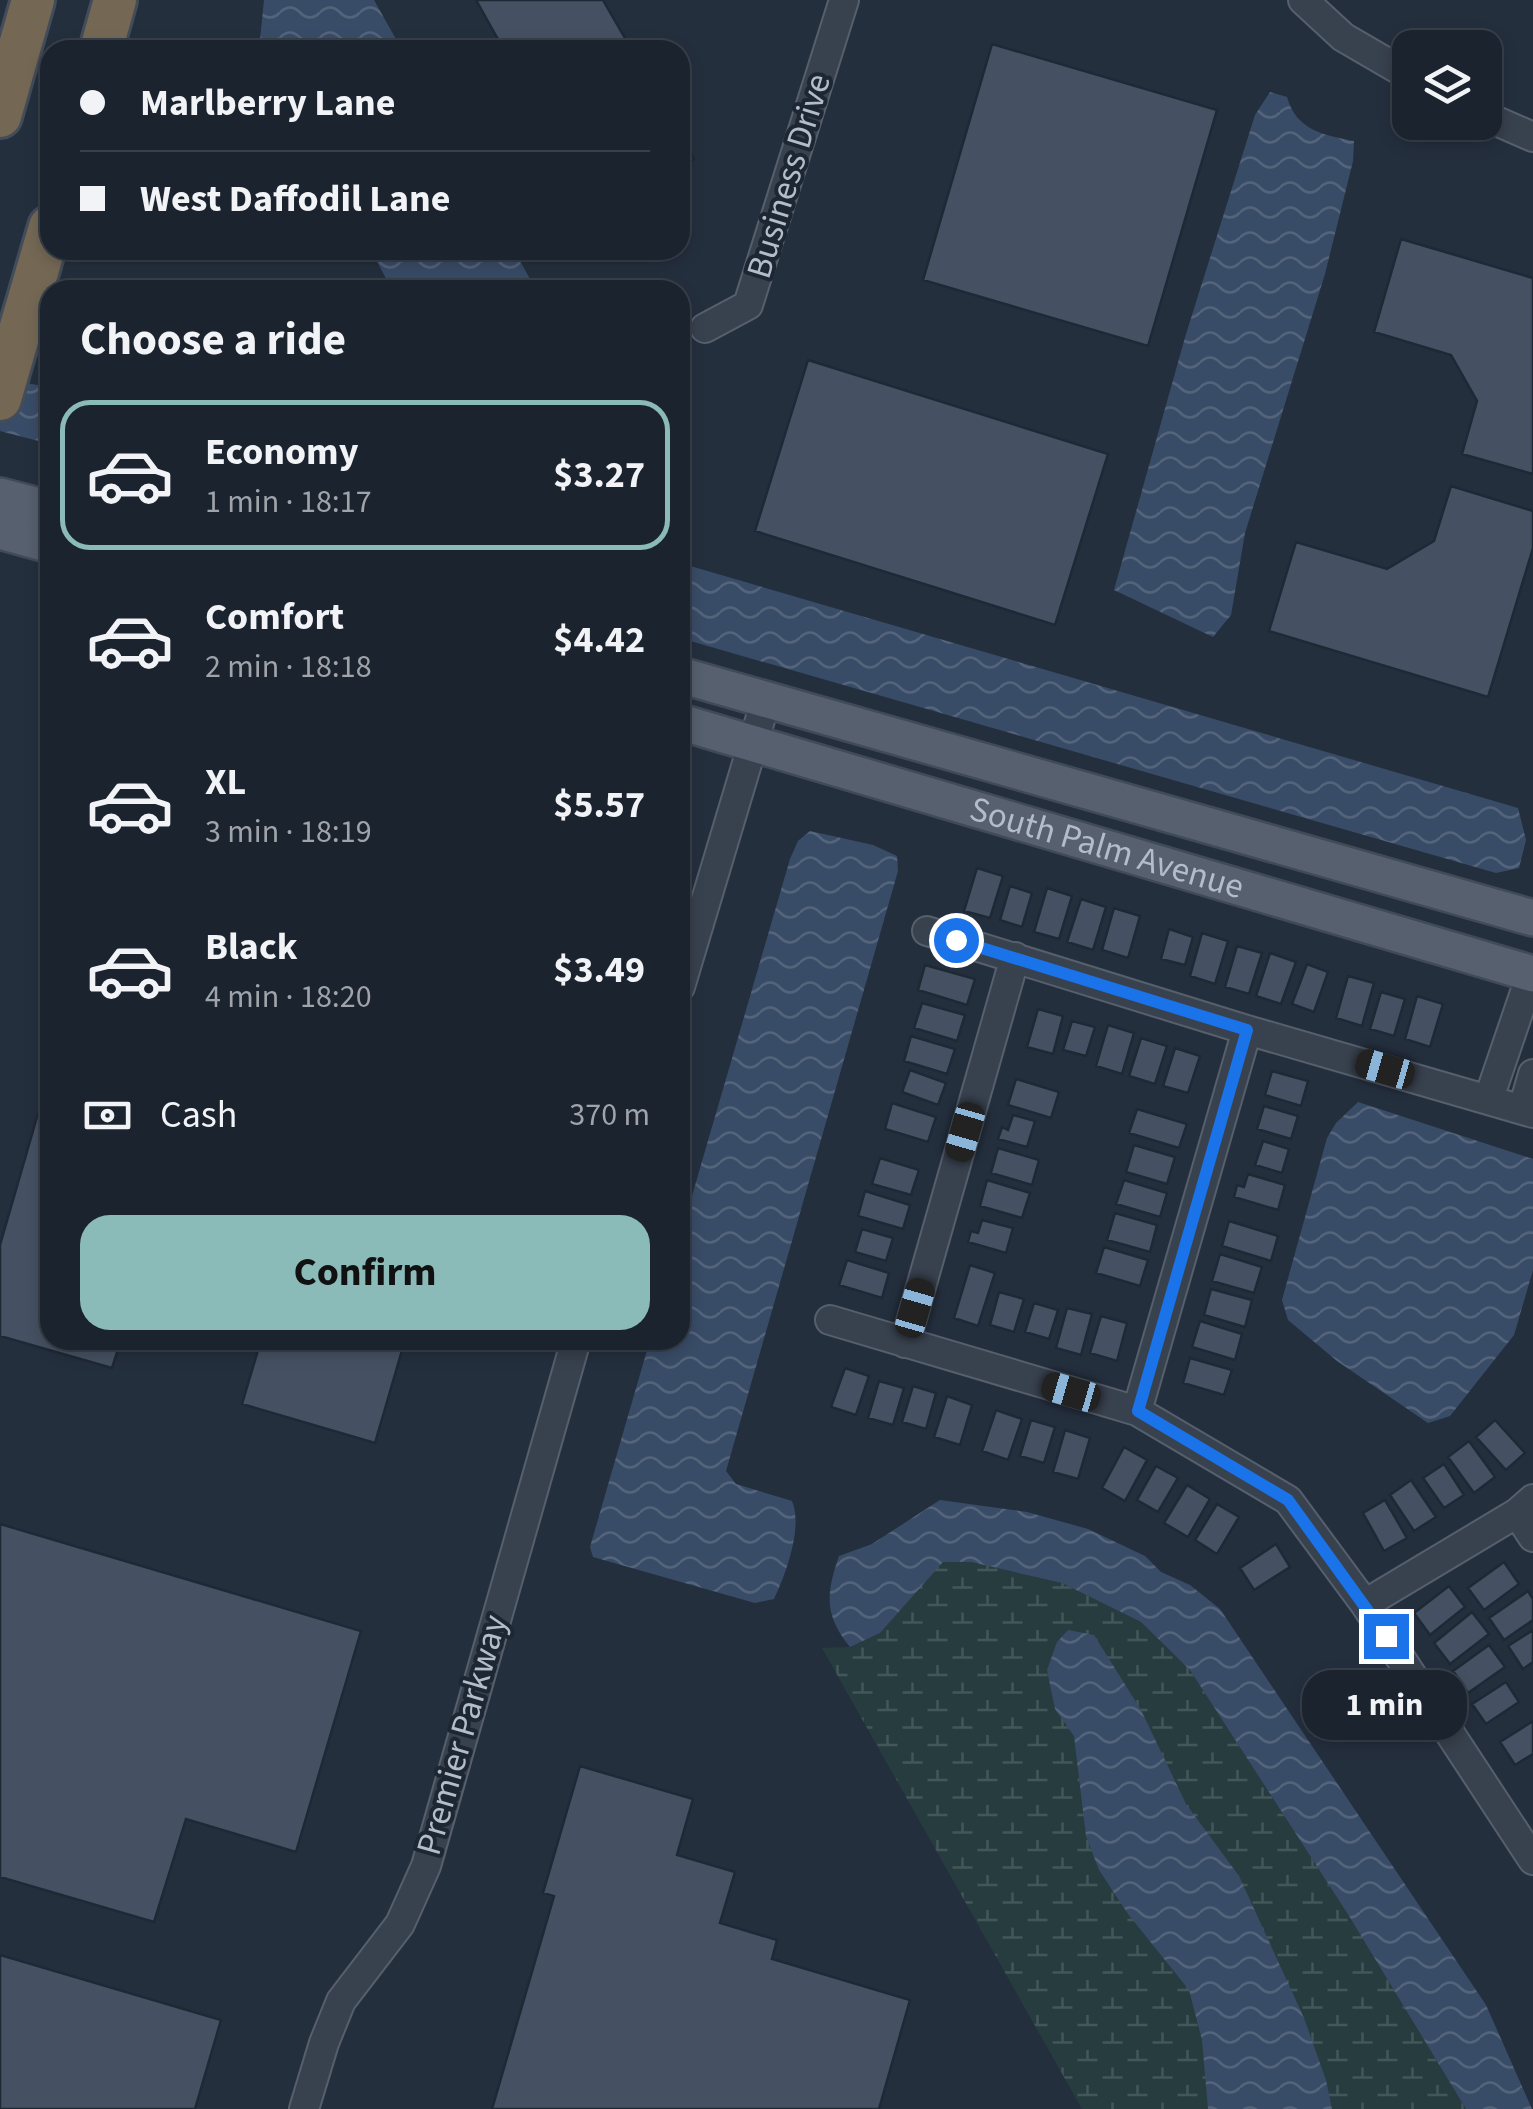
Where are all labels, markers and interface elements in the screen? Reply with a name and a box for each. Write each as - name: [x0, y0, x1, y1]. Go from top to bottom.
- map controls: [1392, 30, 1502, 140]
- button: layers: [1392, 30, 1502, 140]
- street label: Business Drive: [734, 68, 844, 284]
- text: Marlberry Lane: [140, 76, 395, 130]
- text: West Daffodil Lane: [140, 172, 451, 226]
- text: Choose a ride: [80, 308, 346, 372]
- text: Economy: [205, 425, 358, 479]
- icon: car: [85, 430, 175, 520]
- text: $3.27: [553, 448, 645, 502]
- text: 1 min · 18:17: [205, 479, 372, 525]
- text: Comfort: [205, 590, 344, 644]
- icon: car: [85, 595, 175, 685]
- text: $4.42: [553, 613, 645, 667]
- text: 2 min · 18:18: [205, 644, 372, 690]
- text: XL: [205, 755, 246, 809]
- icon: car: [85, 760, 175, 850]
- text: $5.57: [553, 778, 645, 832]
- street label: South Palm Avenue: [964, 784, 1250, 912]
- text: 3 min · 18:19: [205, 809, 372, 855]
- route start: [934, 918, 979, 963]
- text: Black: [205, 920, 298, 974]
- icon: car: [85, 925, 175, 1015]
- text: $3.49: [553, 943, 645, 997]
- text: 4 min · 18:20: [205, 974, 372, 1020]
- car: [1352, 1046, 1418, 1092]
- icon: cash: [80, 1088, 135, 1143]
- text: Cash: [160, 1088, 237, 1142]
- text: 370 m: [569, 1092, 650, 1138]
- car: [942, 1099, 988, 1165]
- button: Confirm: [80, 1215, 650, 1330]
- car: [892, 1275, 938, 1341]
- car: [1038, 1369, 1104, 1415]
- street label: Premier Parkway: [404, 1609, 520, 1861]
- route end: [1364, 1614, 1409, 1659]
- callout: 1 min: [1304, 1671, 1468, 1741]
- text: 1 min: [1346, 1682, 1423, 1728]

